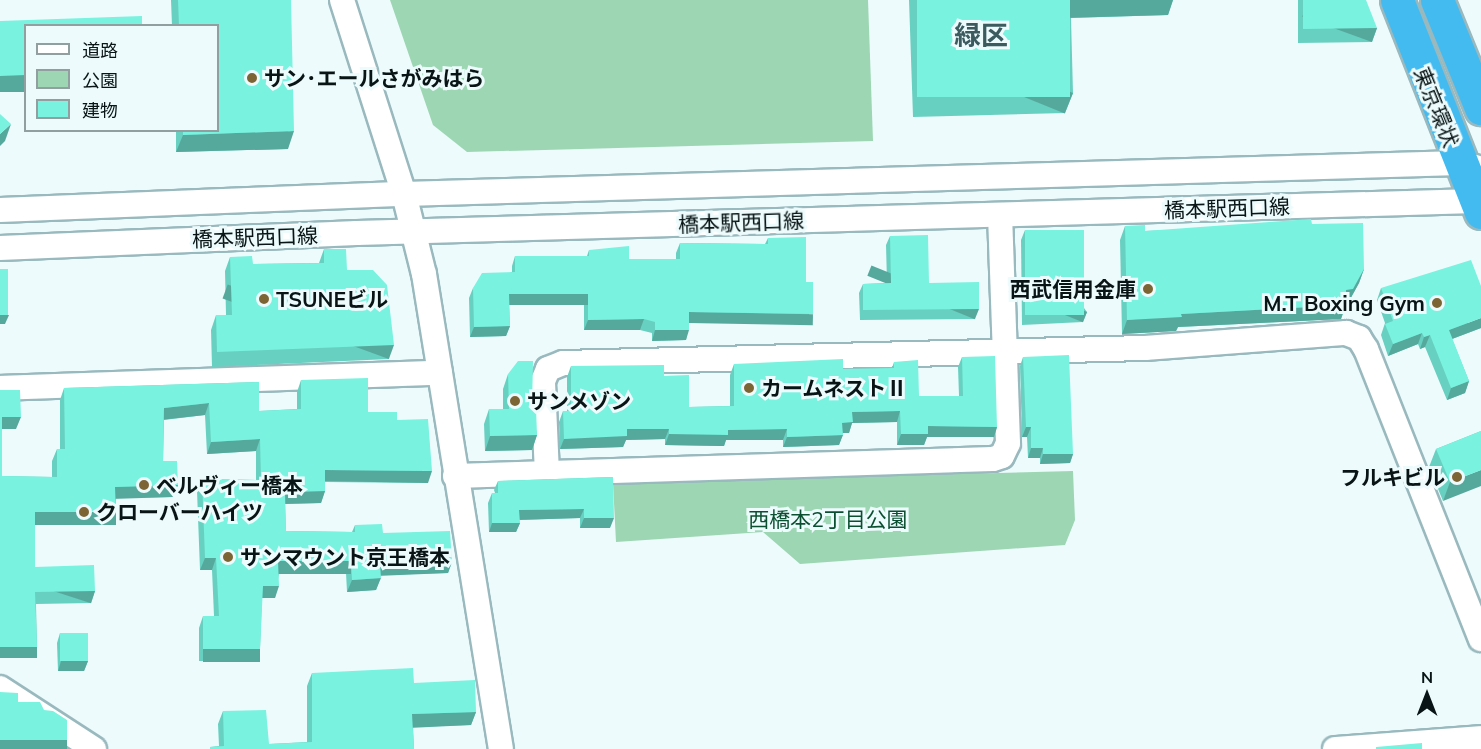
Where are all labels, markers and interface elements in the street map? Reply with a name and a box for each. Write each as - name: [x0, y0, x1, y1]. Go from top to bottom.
- district label: 緑区: [954, 20, 1008, 52]
- legend: [24, 24, 219, 132]
- text: 道路: [82, 39, 118, 62]
- street label: 東京環状: [1410, 63, 1464, 151]
- place label: サン･エールさがみはら: [264, 65, 484, 91]
- text: 公園: [82, 69, 118, 92]
- marker: サン･エールさがみはら: [245, 71, 259, 85]
- text: 建物: [82, 99, 118, 122]
- street label: 橋本駅西口線: [1164, 193, 1290, 223]
- street label: 橋本駅西口線: [678, 207, 804, 237]
- street label: 橋本駅西口線: [192, 222, 318, 252]
- place label: 西武信用金庫: [1010, 276, 1136, 302]
- marker: 西武信用金庫: [1141, 282, 1155, 296]
- place label: TSUNEビル: [276, 286, 388, 312]
- place label: M.T Boxing Gym: [1263, 290, 1425, 316]
- marker: TSUNEビル: [257, 292, 271, 306]
- marker: M.T Boxing Gym: [1430, 296, 1444, 310]
- place label: カームネストⅡ: [761, 375, 908, 401]
- marker: カームネストⅡ: [742, 381, 756, 395]
- place label: サンメゾン: [527, 388, 632, 414]
- marker: サンメゾン: [508, 394, 522, 408]
- place label: フルキビル: [1340, 464, 1445, 490]
- marker: フルキビル: [1450, 470, 1464, 484]
- place label: ベルヴィー橋本: [156, 472, 303, 498]
- marker: ベルヴィー橋本: [137, 478, 151, 492]
- place label: クローバーハイツ: [96, 499, 264, 525]
- marker: クローバーハイツ: [77, 505, 91, 519]
- park label: 西橋本2丁目公園: [748, 506, 908, 532]
- place label: サンマウント京王橋本: [240, 544, 450, 570]
- marker: サンマウント京王橋本: [221, 550, 235, 564]
- north arrow: [1397, 665, 1457, 725]
- text: N: [1421, 667, 1433, 687]

